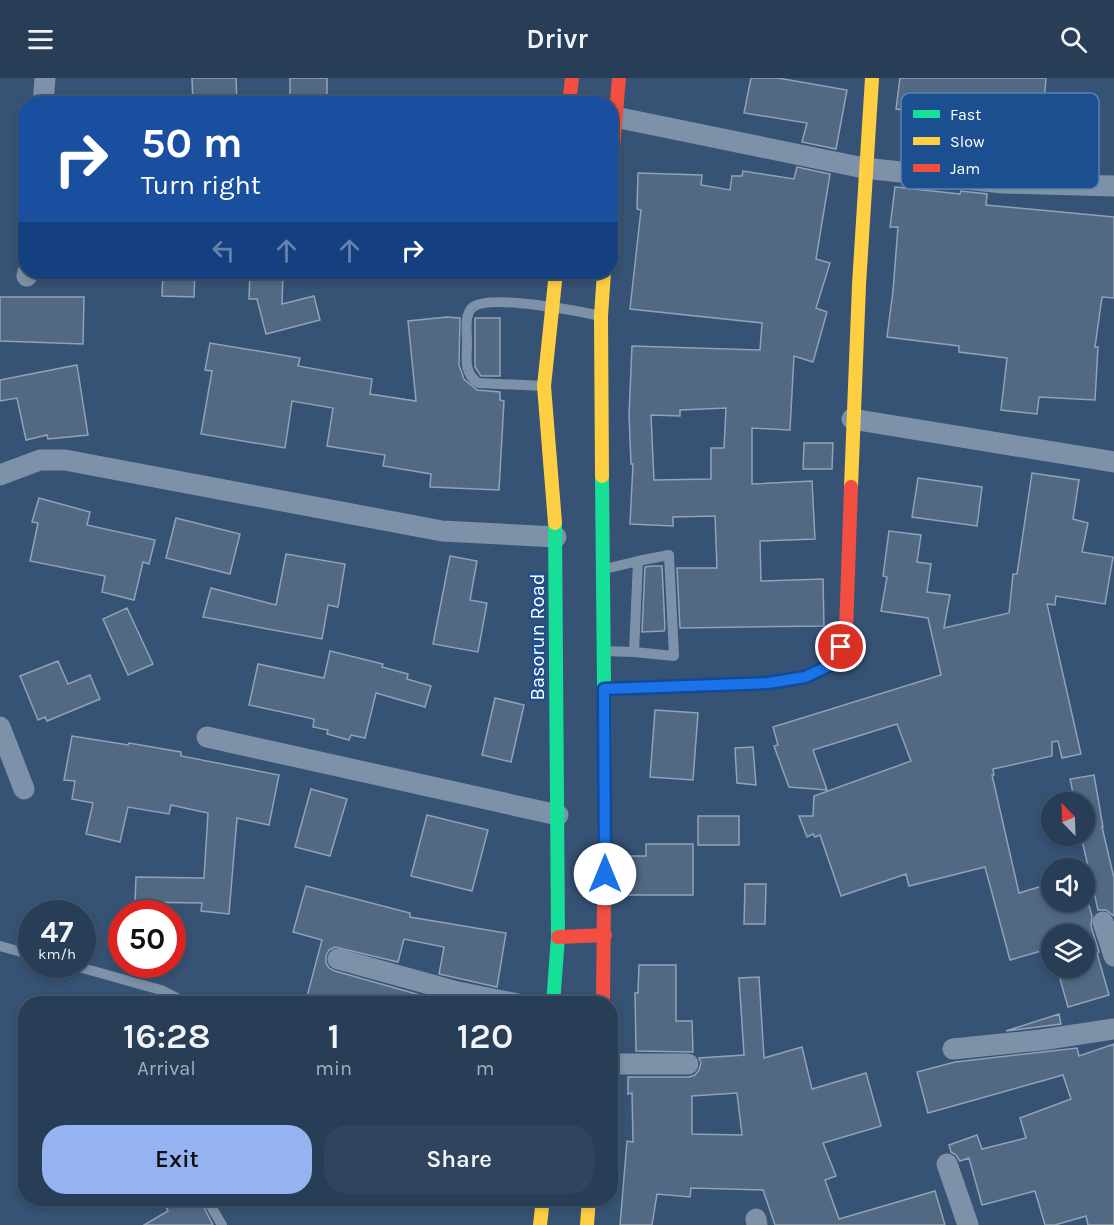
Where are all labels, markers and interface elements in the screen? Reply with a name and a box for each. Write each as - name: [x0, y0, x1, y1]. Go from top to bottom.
- icon: menu: [24, 23, 57, 56]
- text: Drivr: [526, 23, 588, 55]
- icon: search: [1057, 23, 1090, 56]
- legend: [901, 93, 1099, 189]
- text: Fast: [950, 105, 981, 124]
- text: 50 m: [141, 118, 243, 168]
- icon: right: [42, 120, 120, 198]
- text: Slow: [950, 132, 985, 151]
- text: Jam: [950, 159, 980, 178]
- text: Turn right: [141, 169, 261, 201]
- icon: left: [207, 234, 240, 267]
- icon: ahead: [270, 234, 303, 267]
- icon: ahead: [333, 234, 366, 267]
- icon: right: [396, 234, 429, 267]
- street label: Basorun Road: [526, 573, 549, 701]
- pin: [815, 621, 866, 672]
- icon: arrive: [824, 630, 857, 663]
- north arrow: [1041, 792, 1095, 846]
- map controls: [1041, 792, 1095, 978]
- position arrow: [573, 842, 637, 906]
- button: sound: [1041, 858, 1095, 912]
- speed limit sign: 50: [108, 900, 186, 978]
- text: 47: [41, 914, 73, 950]
- button: layers: [1041, 924, 1095, 978]
- text: km/h: [38, 945, 76, 963]
- text: 16:28: [123, 1015, 211, 1057]
- text: 1: [327, 1015, 340, 1057]
- text: 120: [457, 1015, 513, 1057]
- text: Arrival: [137, 1057, 196, 1080]
- text: min: [315, 1057, 352, 1080]
- text: m: [476, 1057, 494, 1080]
- button: Exit: [42, 1125, 312, 1194]
- button: Share: [324, 1125, 594, 1194]

